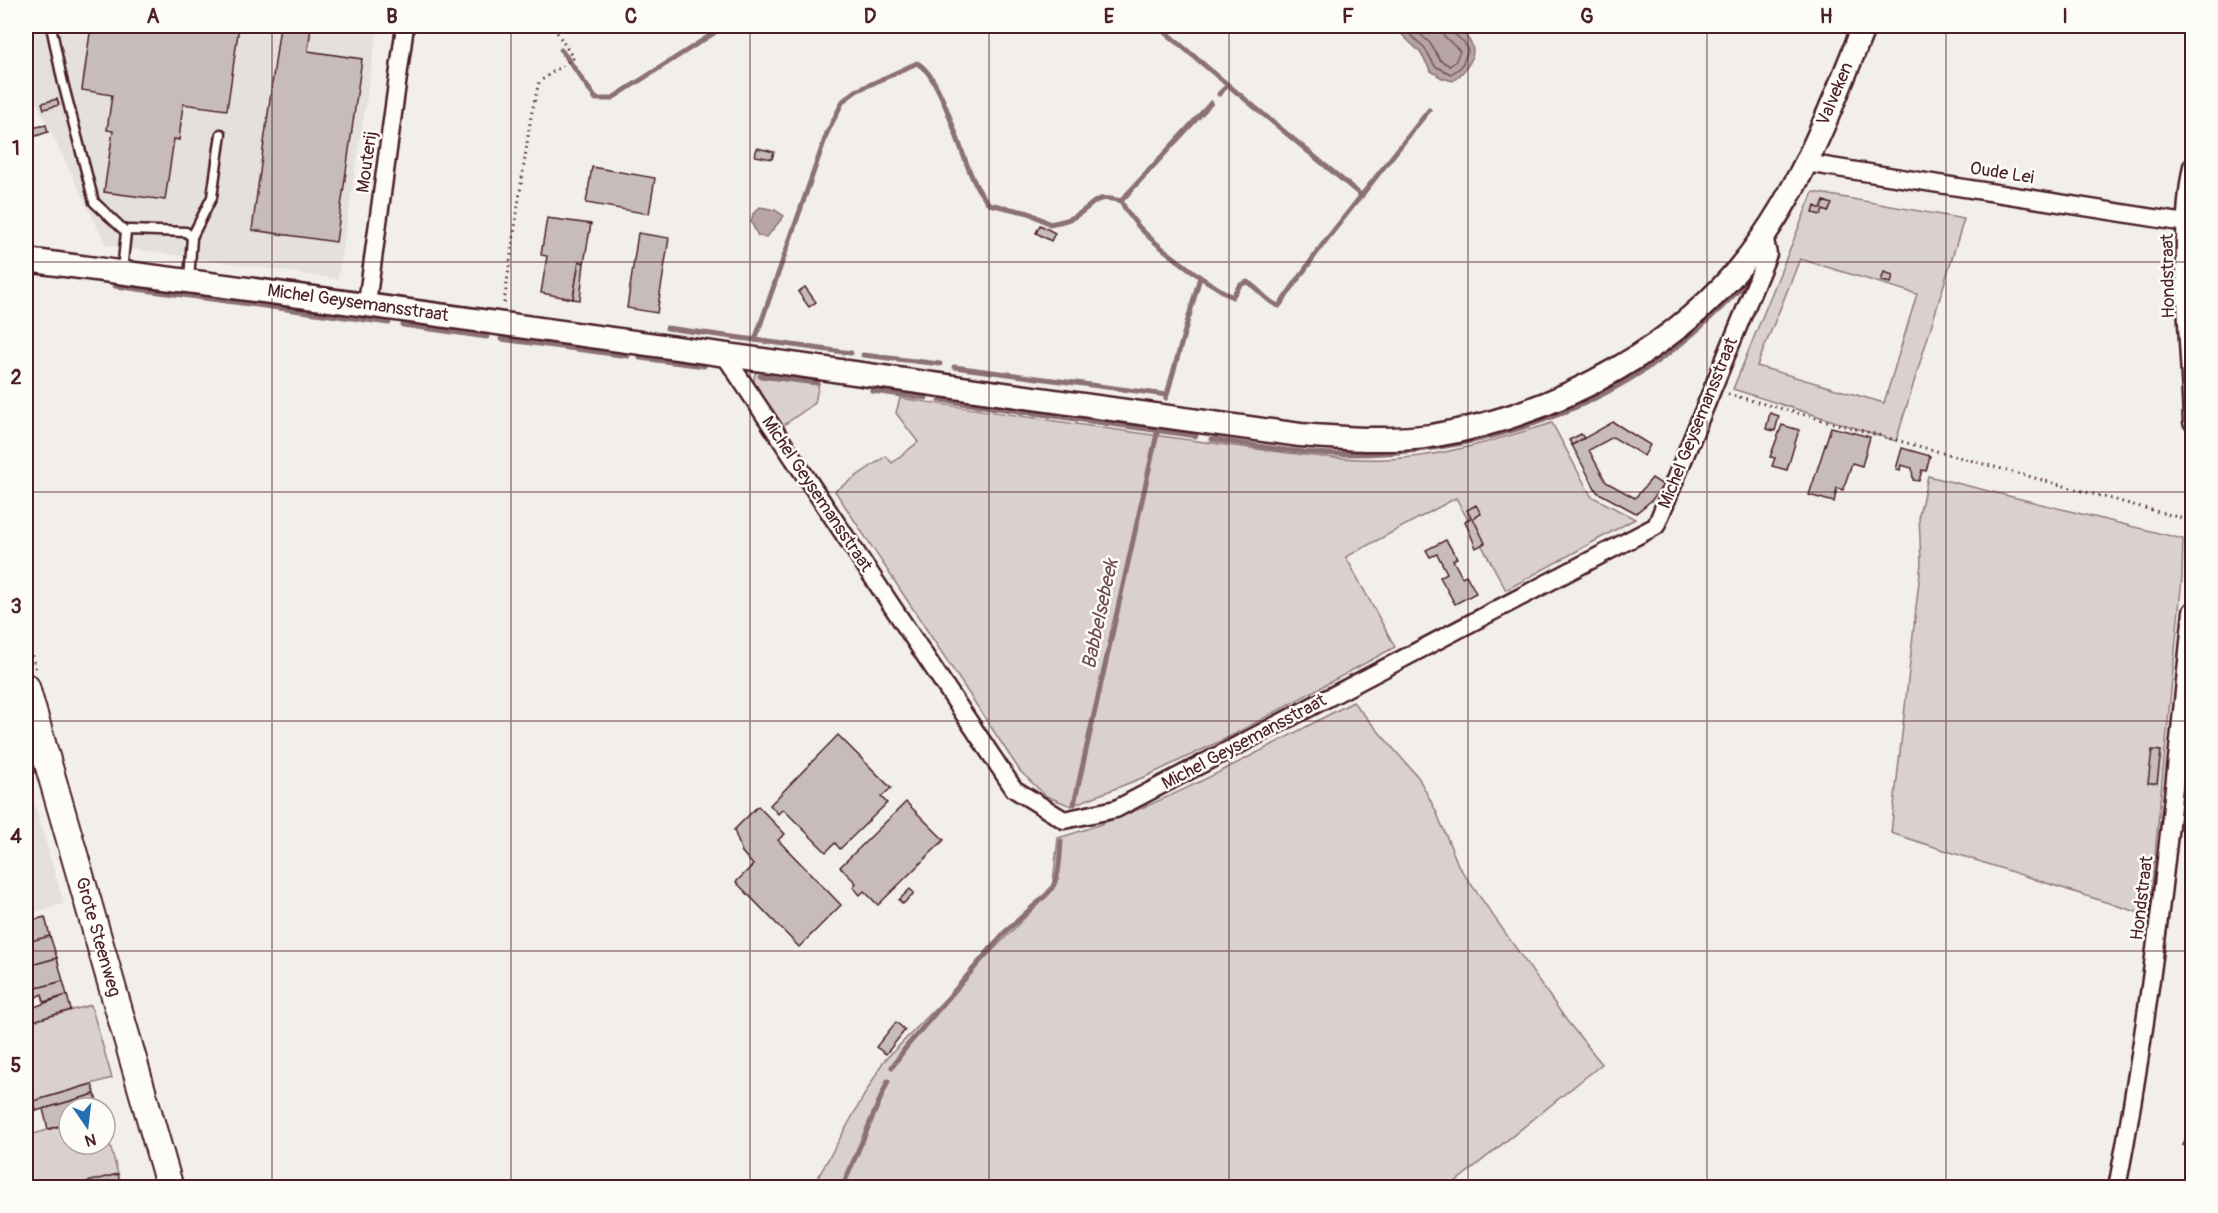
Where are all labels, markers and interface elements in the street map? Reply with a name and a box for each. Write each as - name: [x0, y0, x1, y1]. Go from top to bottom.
- text: A: [147, 4, 160, 29]
- text: B: [386, 4, 398, 29]
- text: C: [625, 4, 637, 29]
- text: D: [864, 4, 877, 29]
- text: E: [1104, 4, 1115, 29]
- text: F: [1342, 4, 1354, 29]
- text: G: [1580, 4, 1594, 29]
- text: H: [1820, 4, 1833, 29]
- text: I: [2062, 4, 2068, 29]
- street label: Valveken: [1811, 59, 1859, 129]
- street label: Mouterij: [351, 130, 383, 194]
- text: 1: [12, 136, 20, 161]
- street label: Oude Lei: [1968, 157, 2036, 189]
- street label: Hondstraat: [2156, 233, 2180, 319]
- street label: Michel Geysemansstraat: [266, 279, 451, 327]
- street label: Michel Geysemansstraat: [1653, 333, 1743, 512]
- text: 2: [10, 365, 22, 390]
- street label: Michel Geysemansstraat: [756, 412, 878, 577]
- water label: Babbelsebeek: [1076, 555, 1124, 671]
- text: 3: [10, 594, 22, 619]
- street label: Michel Geysemansstraat: [1158, 689, 1331, 795]
- text: 4: [10, 824, 22, 849]
- street label: Hondstraat: [2125, 854, 2159, 942]
- street label: Grote Steenweg: [70, 875, 126, 999]
- text: 5: [11, 1053, 22, 1078]
- north arrow: [57, 1096, 117, 1156]
- text: N: [83, 1129, 98, 1151]

